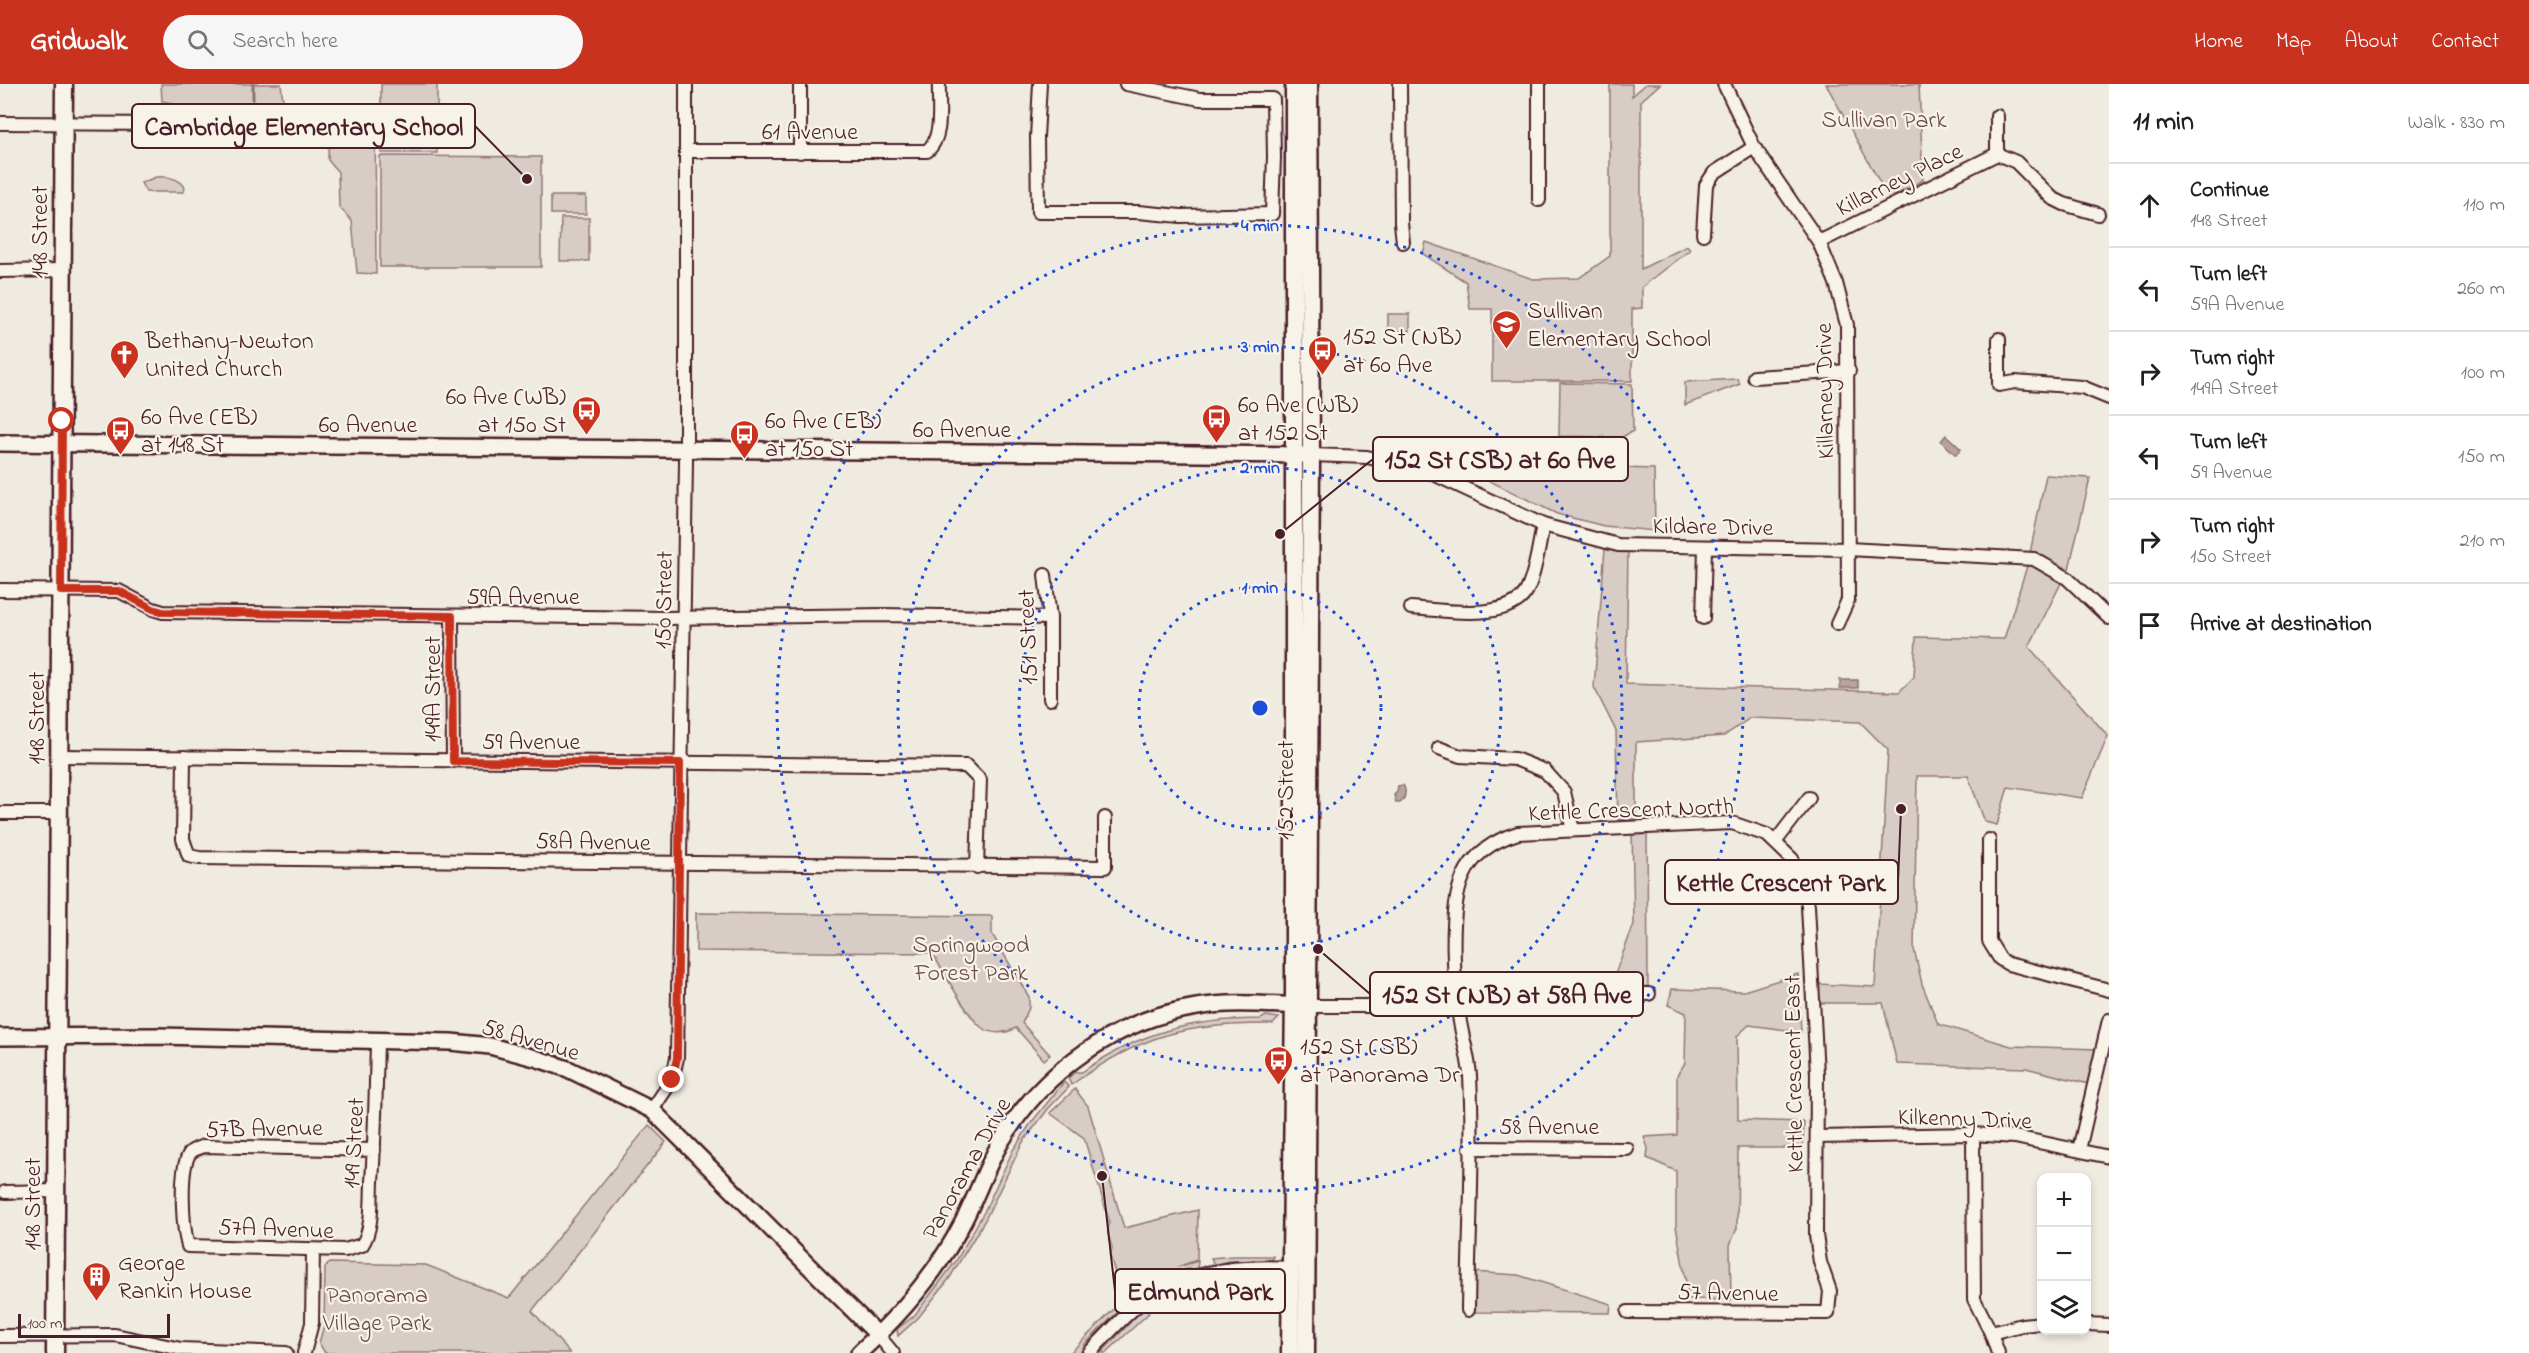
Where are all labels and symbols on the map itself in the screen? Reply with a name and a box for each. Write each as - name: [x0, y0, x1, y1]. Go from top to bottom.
- callout: Cambridge Elementary School: [132, 104, 475, 148]
- park label: Sullivan Park: [1822, 104, 1947, 139]
- text: Cambridge Elementary School: [145, 110, 463, 149]
- street label: 61 Avenue: [762, 116, 858, 151]
- street label: Killarney Place: [1831, 135, 1970, 228]
- street label: 148 Street: [24, 186, 59, 279]
- text: 4 min: [1241, 214, 1279, 240]
- place label: Sullivan Elementary School: [1527, 295, 1711, 359]
- school or university icon: Sullivan Elementary School: [1490, 308, 1522, 350]
- place label: 152 St (NB) at 60 Ave: [1343, 321, 1461, 384]
- street label: Killarney Drive: [1808, 322, 1846, 459]
- place label: Bethany-Newton United Church: [144, 325, 314, 388]
- bus stop icon: 152 St (NB) at 60 Ave: [1306, 334, 1338, 376]
- text: 3 min: [1240, 335, 1279, 361]
- church icon: Bethany-Newton United Church: [108, 338, 140, 380]
- place label: 60 Ave (WB) at 150 St: [446, 381, 566, 444]
- place label: 60 Ave (WB) at 152 St: [1238, 389, 1358, 452]
- bus stop icon: 60 Ave (WB) at 150 St: [571, 394, 603, 436]
- place label: 60 Ave (EB) at 148 St: [141, 401, 257, 464]
- bus stop icon: 60 Ave (WB) at 152 St: [1201, 402, 1233, 444]
- place label: 60 Ave (EB) at 150 St: [765, 405, 881, 468]
- route start: [48, 407, 74, 433]
- street label: 60 Avenue: [319, 409, 418, 444]
- bus stop icon: 60 Ave (EB) at 148 St: [104, 414, 136, 456]
- street label: 60 Avenue: [913, 414, 1012, 449]
- bus stop icon: 60 Ave (EB) at 150 St: [728, 418, 760, 460]
- callout: 152 St (SB) at 60 Ave: [1373, 437, 1628, 481]
- text: 152 St (SB) at 60 Ave: [1385, 443, 1617, 481]
- text: 2 min: [1239, 456, 1280, 482]
- street label: Kildare Drive: [1652, 510, 1774, 547]
- street label: 150 Street: [647, 551, 684, 649]
- text: 1 min: [1242, 576, 1278, 602]
- street label: 59A Avenue: [466, 581, 580, 616]
- street label: 151 Street: [1010, 589, 1049, 685]
- street label: 149A Street: [417, 636, 452, 742]
- street label: 148 Street: [21, 672, 56, 765]
- centre of rings: [1250, 698, 1270, 718]
- street label: 59 Avenue: [482, 726, 581, 761]
- street label: 152 Street: [1270, 740, 1305, 840]
- street label: Kettle Crescent North: [1528, 790, 1735, 833]
- street label: 58A Avenue: [535, 825, 651, 862]
- callout: Kettle Crescent Park: [1665, 860, 1898, 904]
- text: Kettle Crescent Park: [1676, 866, 1886, 904]
- park label: Springwood Forest Park: [913, 929, 1030, 992]
- callout: 152 St (NB) at 58A Ave: [1370, 972, 1643, 1016]
- street label: Kettle Crescent East: [1776, 975, 1815, 1173]
- text: 152 St (NB) at 58A Ave: [1382, 978, 1633, 1016]
- street label: 58 Avenue: [477, 1011, 584, 1072]
- place label: 152 St (SB) at Panorama Dr: [1300, 1031, 1460, 1094]
- bus stop icon: 152 St (SB) at Panorama Dr: [1263, 1044, 1295, 1086]
- route end: [658, 1066, 684, 1092]
- street label: Panorama Drive: [915, 1091, 1022, 1247]
- street label: 149 Street: [336, 1097, 375, 1190]
- street label: Kilkenny Drive: [1897, 1101, 2033, 1141]
- street label: 58 Avenue: [1499, 1111, 1599, 1146]
- street label: 57B Avenue: [205, 1112, 323, 1149]
- street label: 148 Street: [17, 1158, 52, 1251]
- street label: 57A Avenue: [217, 1211, 335, 1250]
- place label: George Rankin House: [118, 1247, 252, 1310]
- building icon: George Rankin House: [81, 1260, 113, 1302]
- callout: Edmund Park: [1115, 1269, 1285, 1313]
- text: Edmund Park: [1127, 1275, 1274, 1313]
- street label: 57 Avenue: [1677, 1276, 1779, 1313]
- park label: Panorama Village Park: [322, 1279, 432, 1342]
- scale bar: [18, 1311, 170, 1338]

